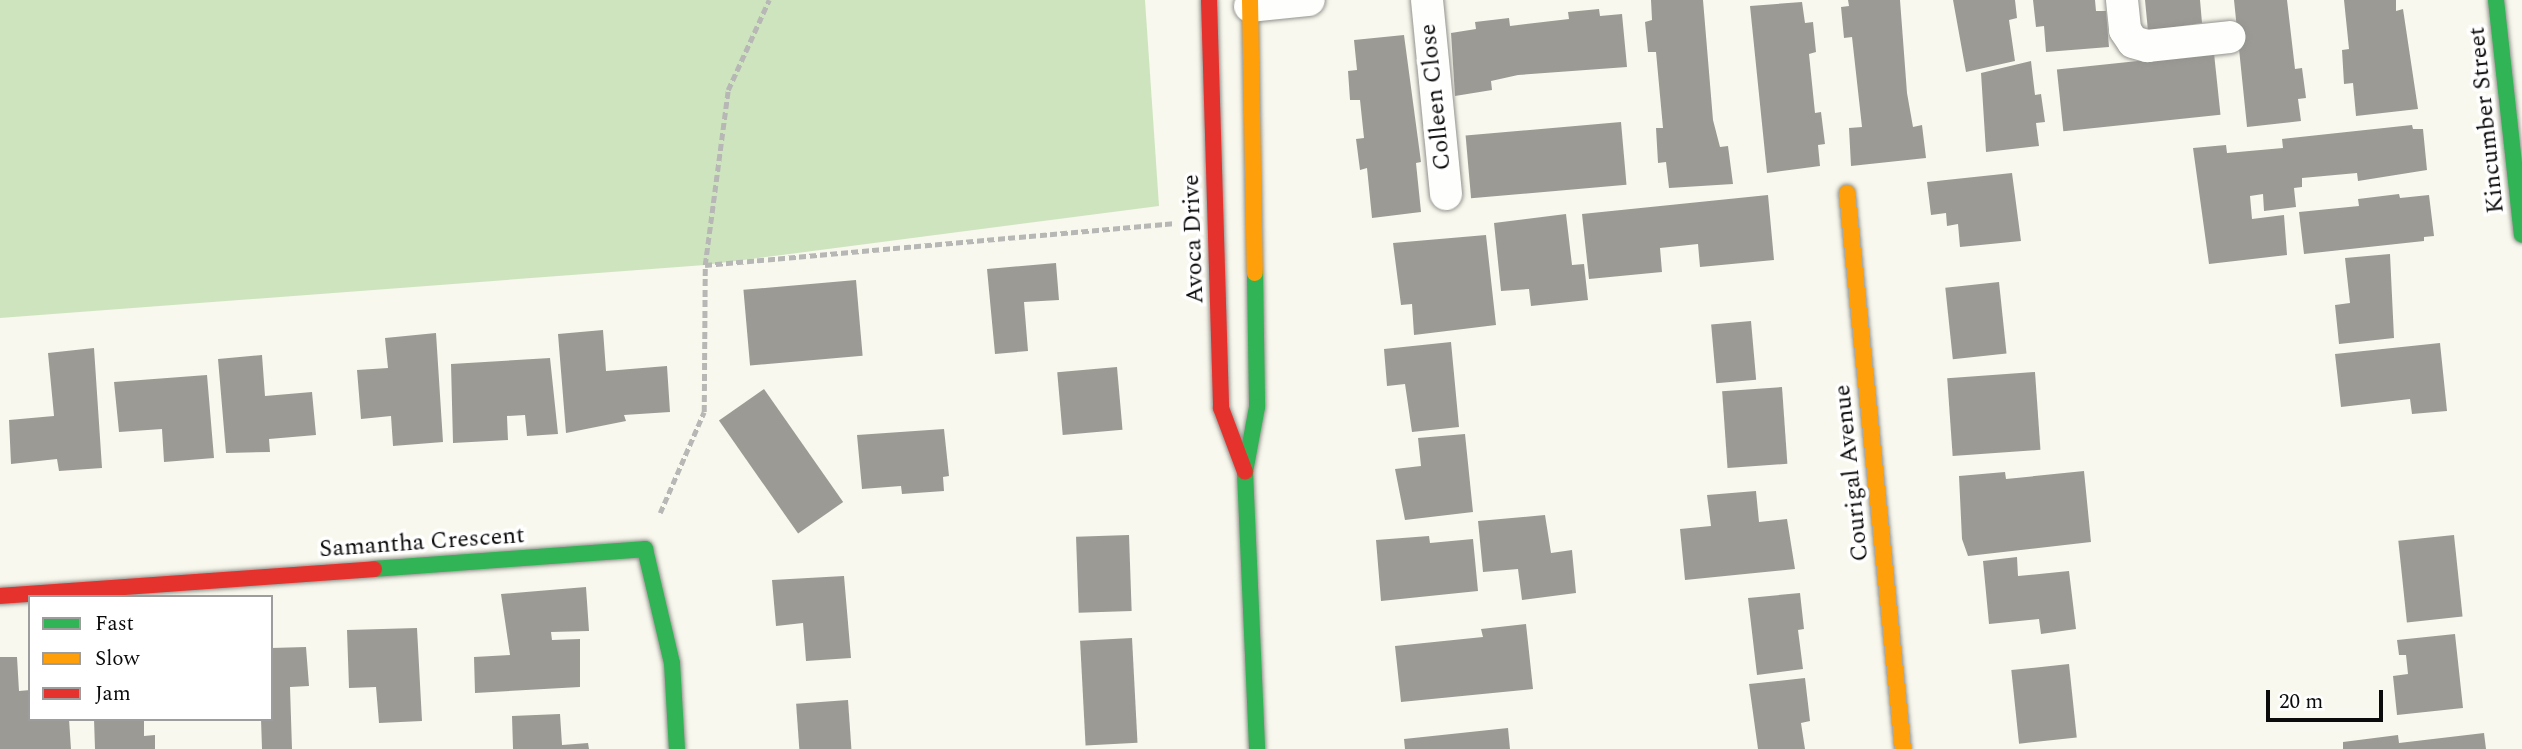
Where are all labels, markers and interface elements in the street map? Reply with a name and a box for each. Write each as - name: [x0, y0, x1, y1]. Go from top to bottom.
- street label: Colleen Close: [1414, 22, 1458, 172]
- street label: Kincumber Street: [2463, 25, 2511, 215]
- street label: Avoca Drive: [1177, 174, 1211, 304]
- street label: Courigal Avenue: [1828, 383, 1876, 563]
- street label: Samantha Crescent: [318, 521, 526, 565]
- legend: [28, 595, 273, 721]
- text: Fast: [95, 608, 134, 640]
- text: Slow: [95, 643, 139, 675]
- scale bar: [2270, 676, 2387, 720]
- text: Jam: [95, 678, 131, 710]
- text: 20 m: [2279, 686, 2323, 718]

